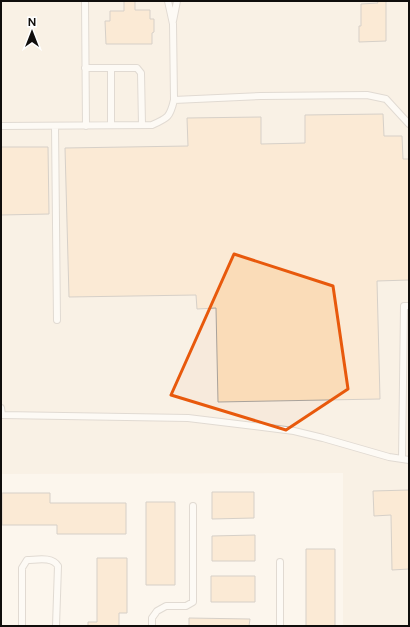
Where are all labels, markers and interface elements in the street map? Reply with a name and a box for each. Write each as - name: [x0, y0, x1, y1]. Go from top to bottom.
- north arrow: [12, 12, 52, 52]
- text: N: [28, 16, 36, 29]

